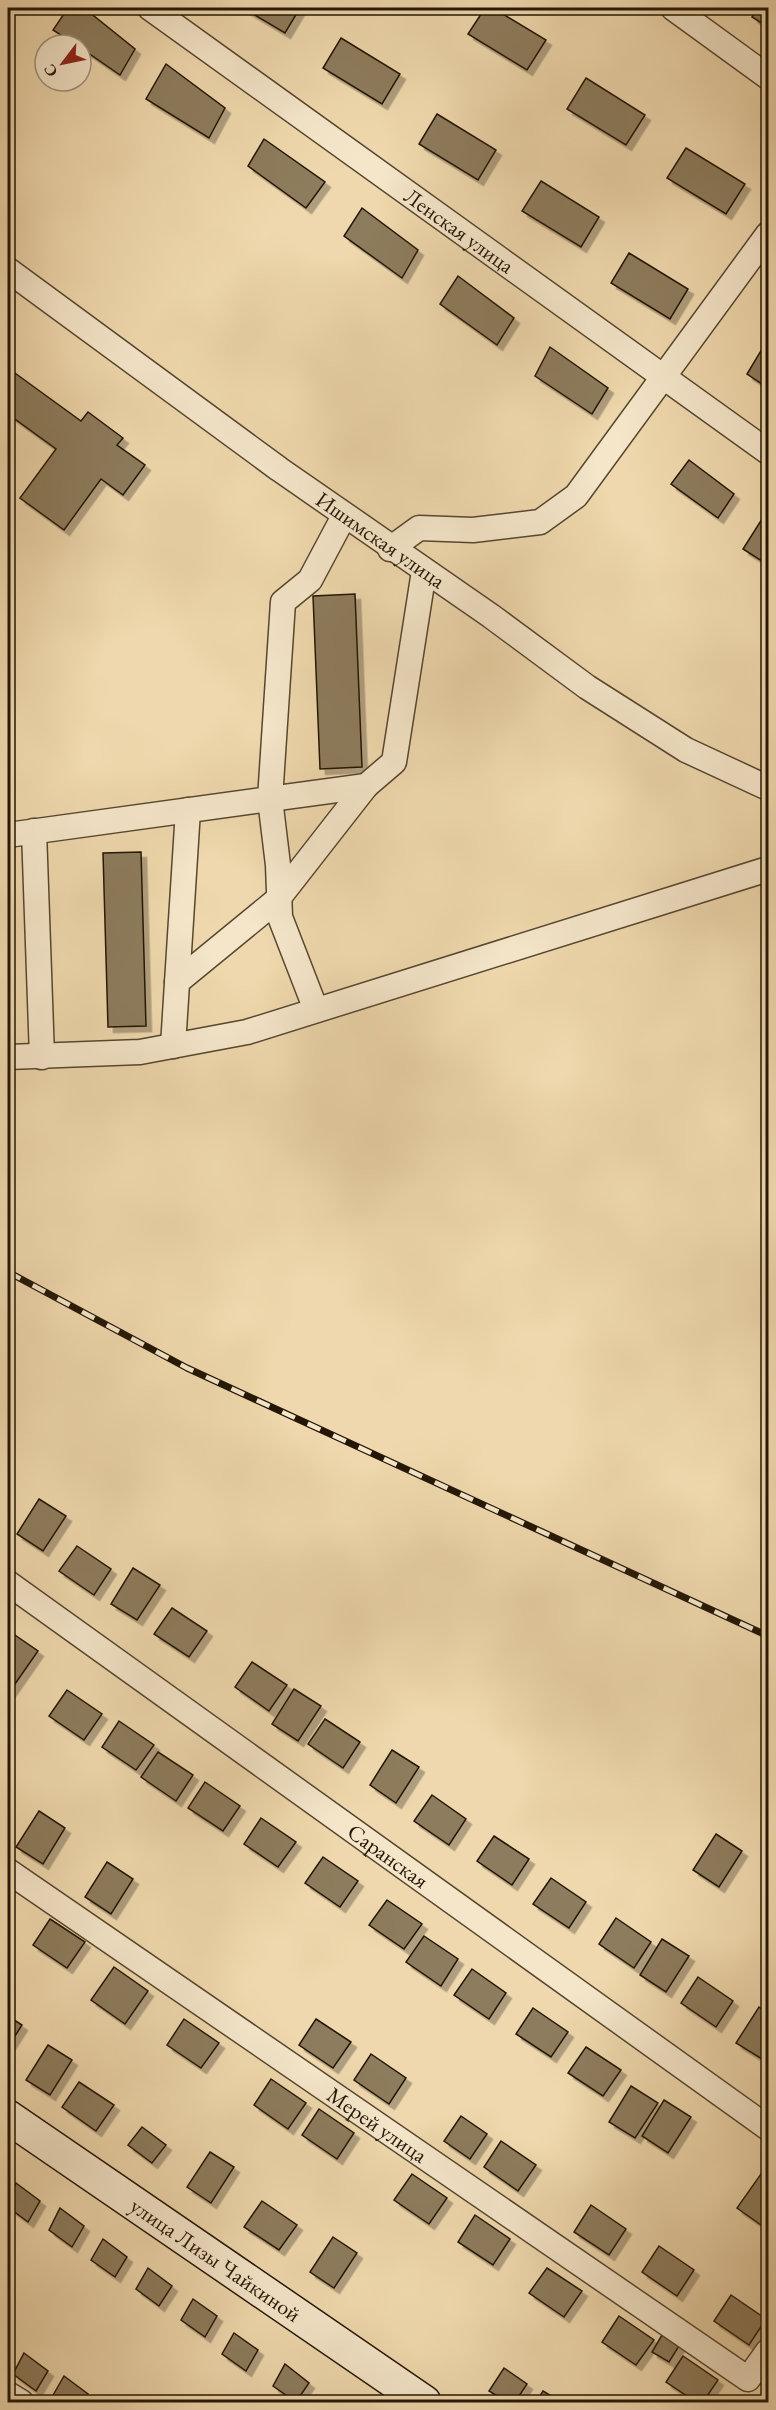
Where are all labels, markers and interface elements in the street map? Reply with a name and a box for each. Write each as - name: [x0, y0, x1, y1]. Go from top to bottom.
- north arrow: [33, 33, 93, 93]
- text: С: [39, 60, 63, 81]
- street label: Ленская улица: [398, 181, 520, 280]
- street label: Ишимская улица: [310, 485, 451, 595]
- street label: Саранская: [342, 1817, 434, 1895]
- street label: Мерей улица: [321, 2080, 433, 2170]
- street label: улица Лизы Чайкиной: [125, 2191, 307, 2329]

